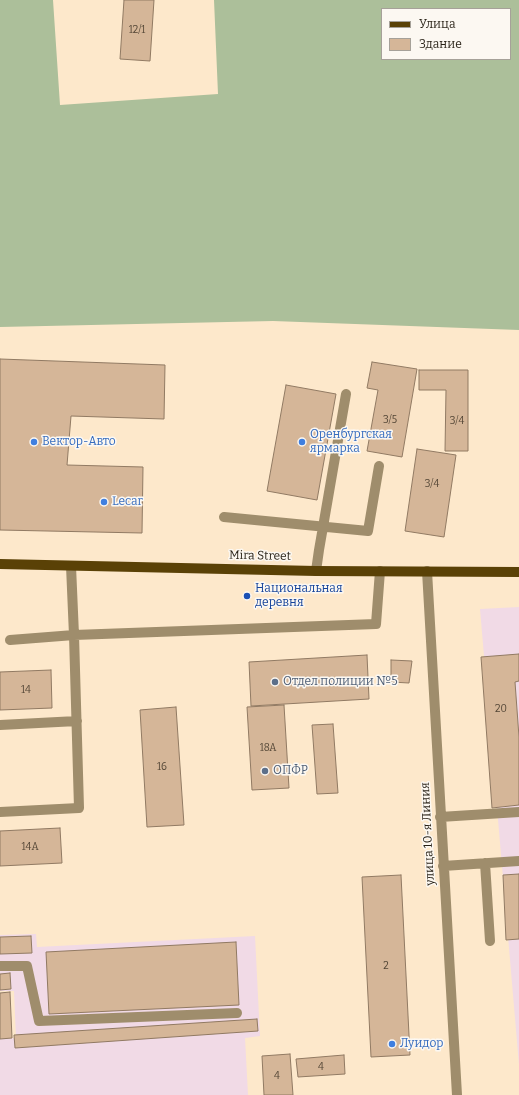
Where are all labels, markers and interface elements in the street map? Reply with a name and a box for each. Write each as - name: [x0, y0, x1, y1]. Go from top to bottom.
- legend: [381, 8, 511, 60]
- text: Улица: [419, 17, 455, 31]
- house number: 12/1: [129, 24, 145, 36]
- text: Здание: [419, 37, 462, 51]
- house number: 3/5: [383, 414, 397, 426]
- house number: 3/4: [450, 415, 464, 427]
- place label: Оренбургская ярмарка: [310, 428, 392, 456]
- place label: Вектор-Авто: [42, 435, 116, 449]
- marker: Вектор-Авто: [29, 437, 39, 447]
- marker: Оренбургская ярмарка: [297, 437, 307, 447]
- house number: 3/4: [425, 478, 439, 490]
- place label: Lecar: [112, 495, 143, 509]
- marker: Lecar: [99, 497, 109, 507]
- street label: Mira Street: [229, 548, 291, 564]
- place label: Национальная деревня: [255, 582, 343, 610]
- marker: Национальная деревня: [242, 591, 252, 601]
- place label: Отдел полиции №5: [283, 675, 398, 689]
- marker: Отдел полиции №5: [270, 677, 280, 687]
- house number: 14: [21, 684, 31, 696]
- house number: 20: [495, 703, 507, 715]
- house number: 18А: [260, 742, 276, 754]
- house number: 16: [157, 761, 167, 773]
- place label: ОПФР: [273, 764, 308, 778]
- marker: ОПФР: [260, 766, 270, 776]
- street label: улица 10-я Линия: [418, 782, 438, 886]
- house number: 14А: [22, 841, 38, 853]
- house number: 2: [383, 960, 389, 972]
- place label: Луидор: [400, 1037, 443, 1051]
- marker: Луидор: [387, 1039, 397, 1049]
- house number: 4: [318, 1061, 324, 1073]
- house number: 4: [274, 1070, 280, 1082]

